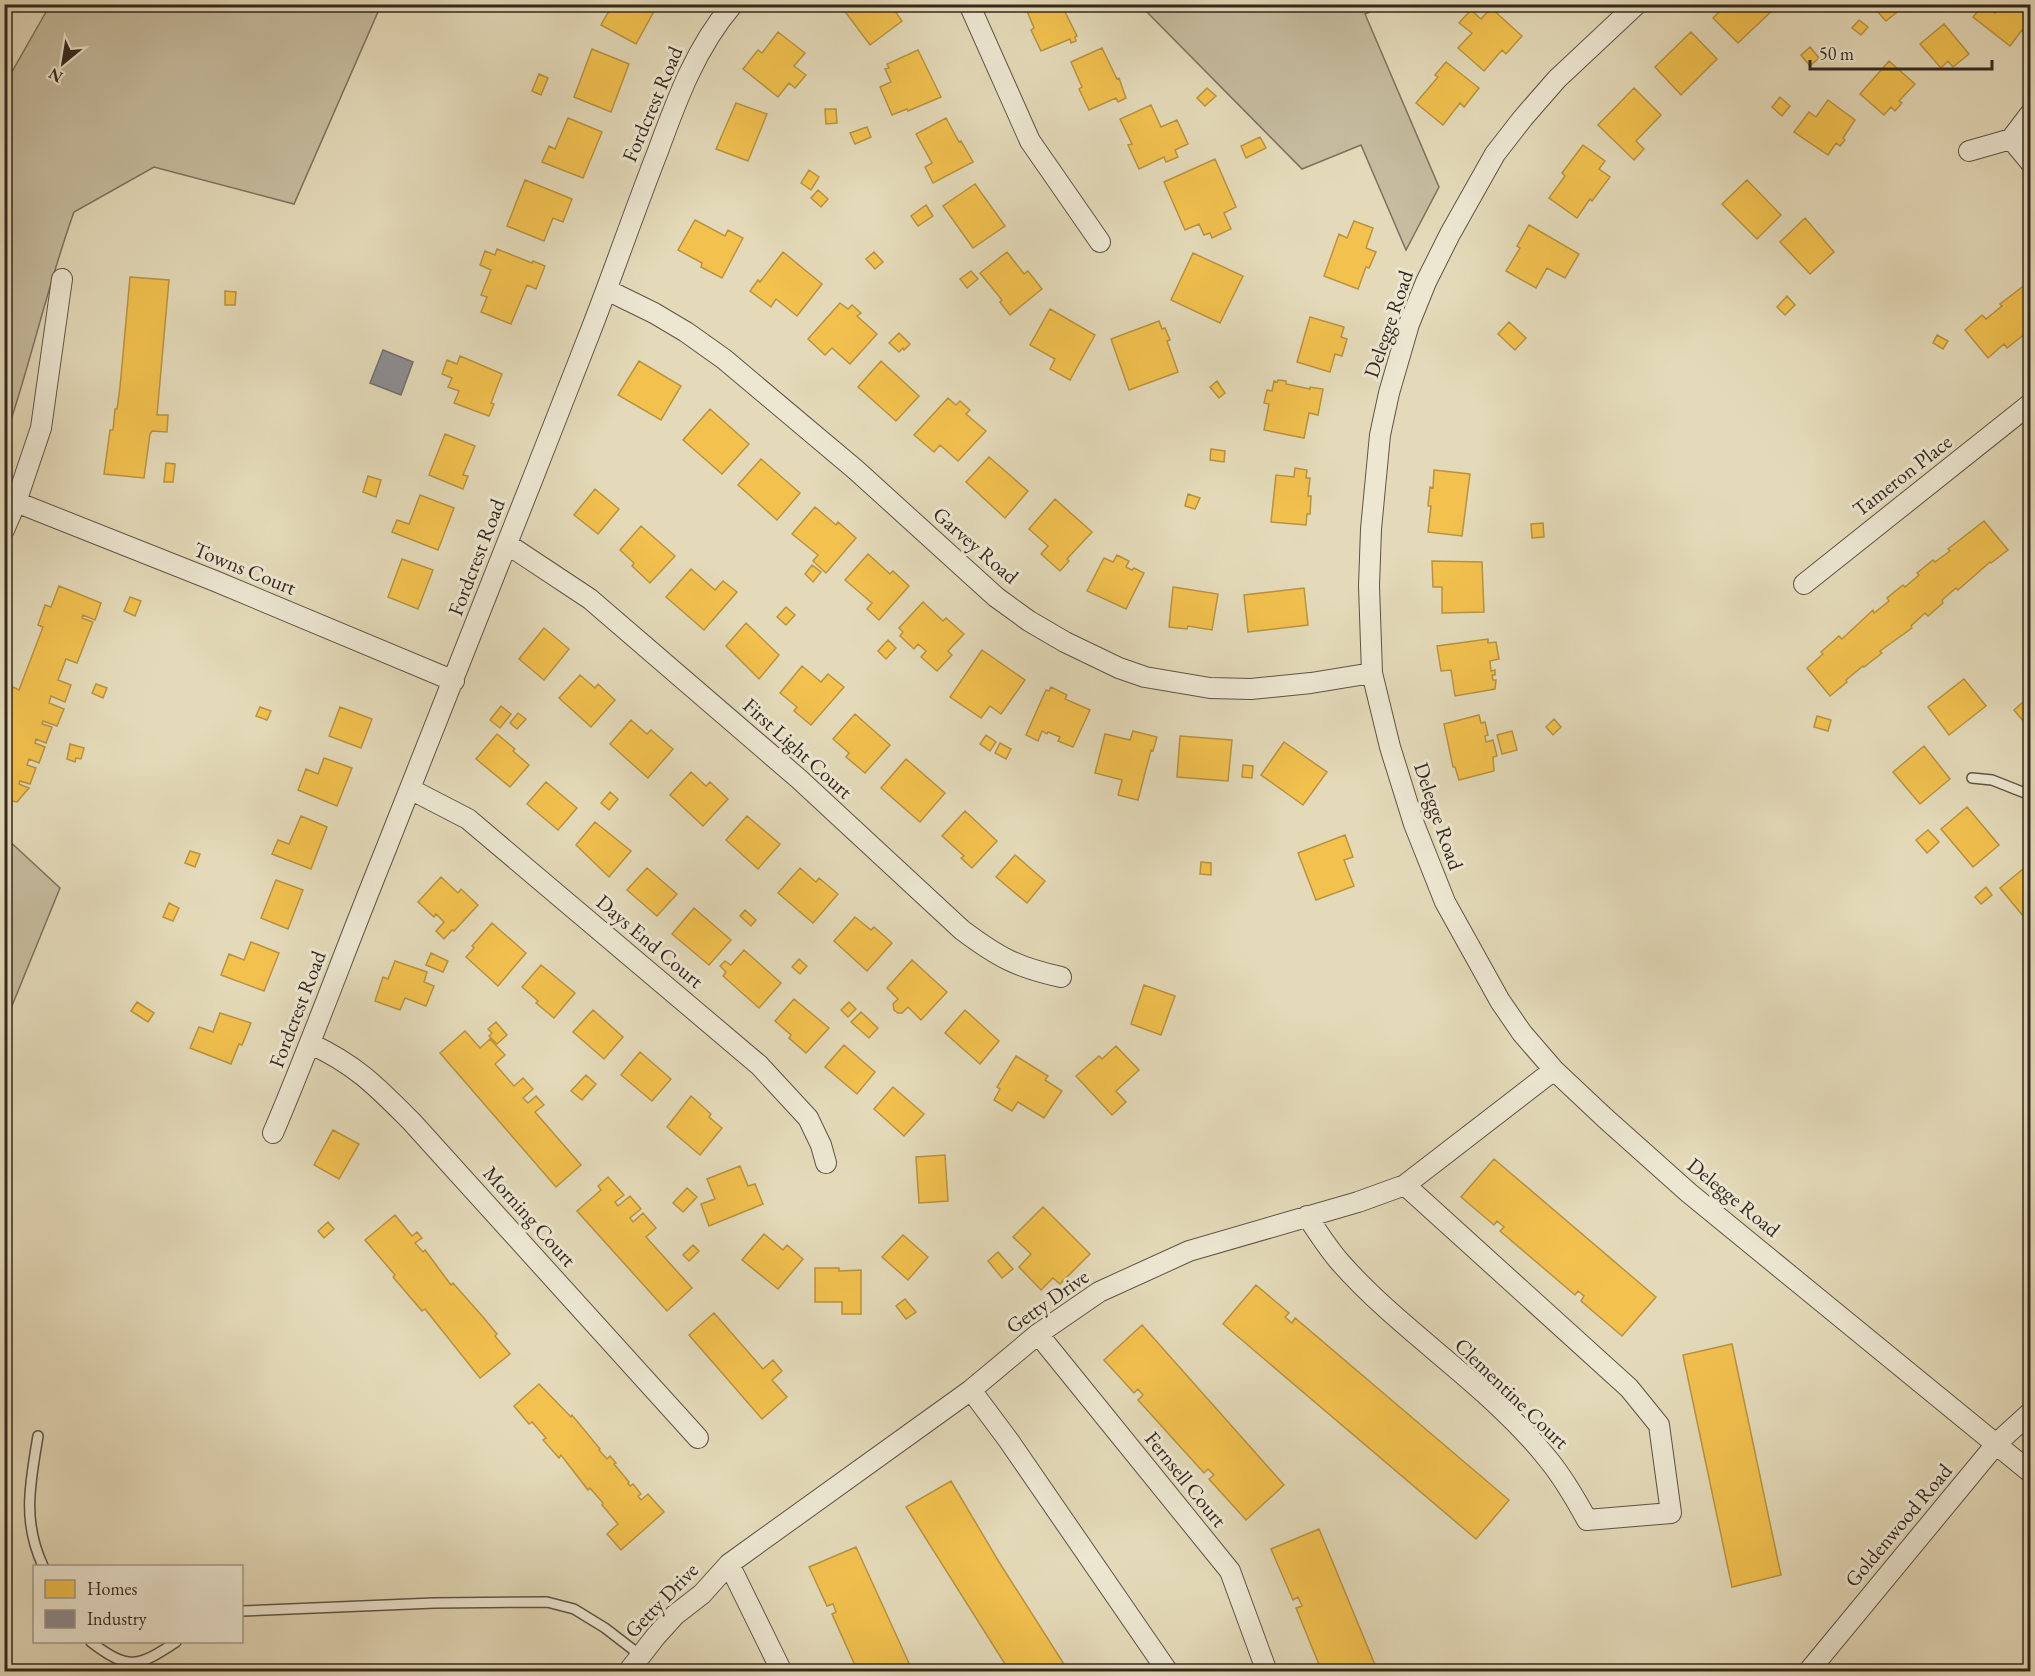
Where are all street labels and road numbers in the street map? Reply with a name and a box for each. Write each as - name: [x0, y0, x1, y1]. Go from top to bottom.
- street label: Fordcrest Road: [616, 42, 689, 166]
- street label: Delegge Road: [1357, 266, 1419, 381]
- street label: Tameron Place: [1847, 428, 1957, 522]
- street label: Fordcrest Road: [441, 494, 511, 619]
- street label: Garvey Road: [928, 500, 1025, 590]
- street label: Towns Court: [190, 535, 301, 601]
- street label: First Light Court: [737, 692, 859, 805]
- street label: Delegge Road: [1408, 759, 1470, 874]
- street label: Days End Court: [591, 888, 710, 994]
- street label: Fordcrest Road: [262, 946, 332, 1071]
- street label: Delegge Road: [1682, 1151, 1786, 1243]
- street label: Morning Court: [478, 1160, 583, 1272]
- street label: Getty Drive: [1000, 1263, 1094, 1339]
- street label: Clementine Court: [1449, 1332, 1575, 1455]
- street label: Fernsell Court: [1139, 1426, 1233, 1533]
- street label: Goldenwood Road: [1838, 1457, 1958, 1592]
- street label: Getty Drive: [618, 1556, 704, 1644]

